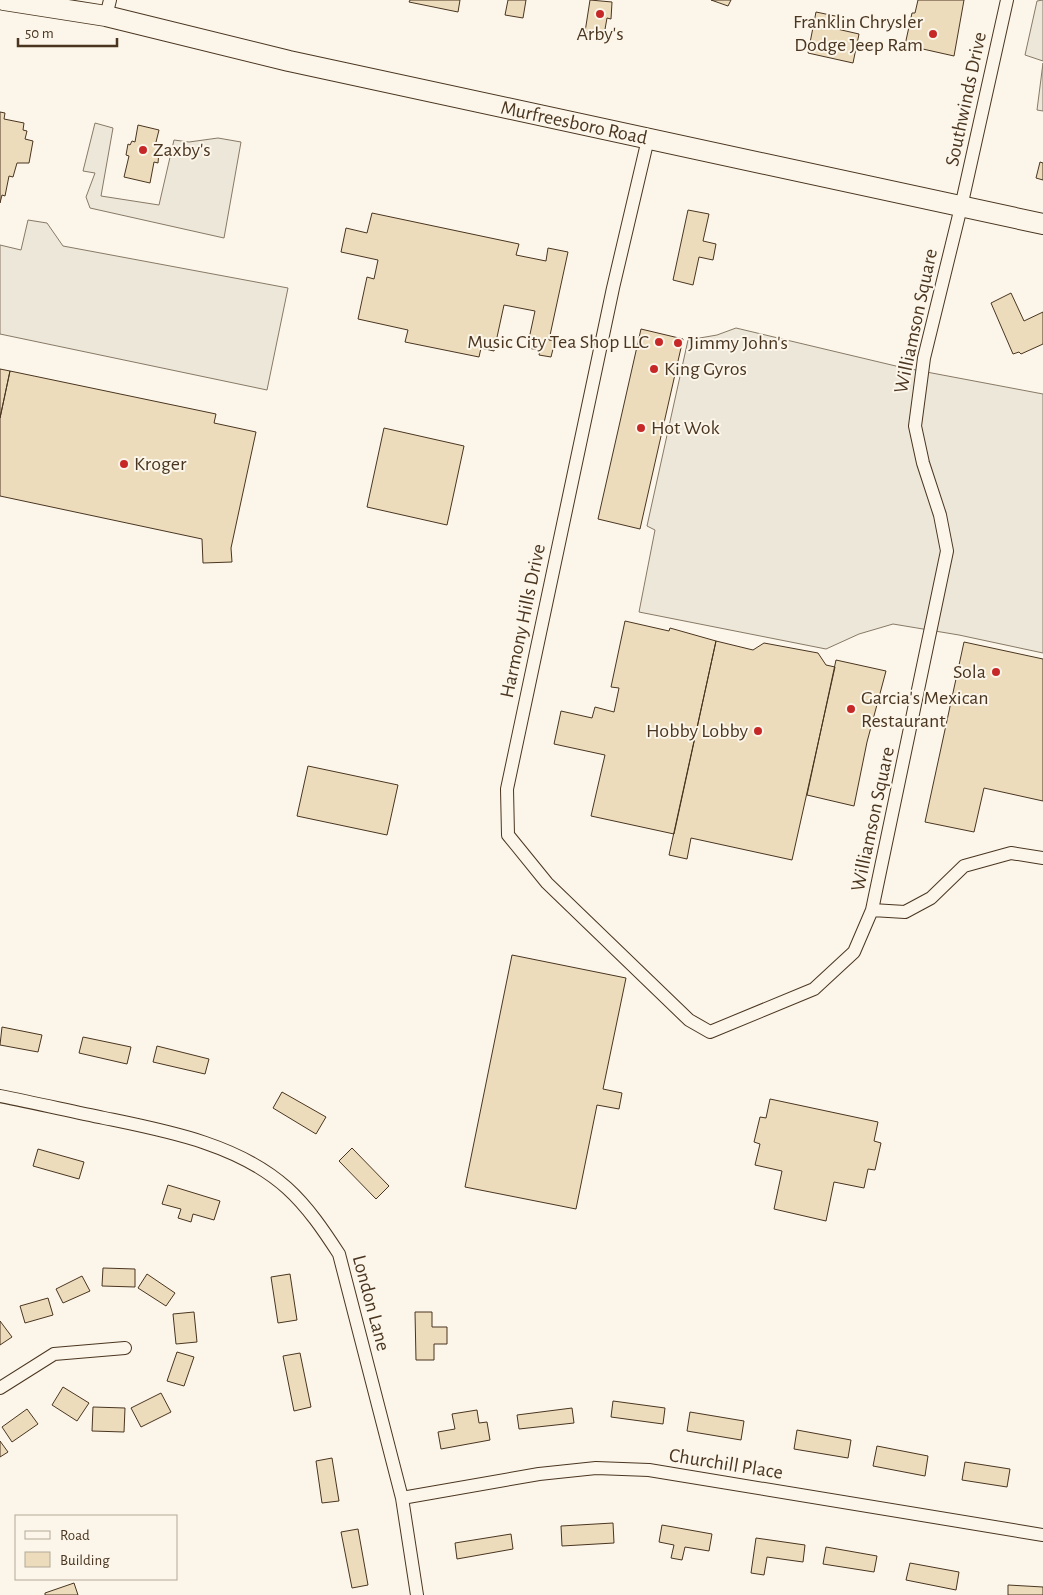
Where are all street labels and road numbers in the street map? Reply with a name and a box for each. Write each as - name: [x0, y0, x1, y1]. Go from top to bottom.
- street label: Southwinds Drive: [942, 30, 990, 168]
- street label: Murfreesboro Road: [499, 98, 649, 148]
- street label: Williamson Square: [891, 247, 941, 395]
- street label: Harmony Hills Drive: [497, 542, 549, 700]
- street label: Williamson Square: [848, 745, 898, 893]
- street label: London Lane: [349, 1253, 393, 1353]
- street label: Churchill Place: [668, 1445, 784, 1483]

